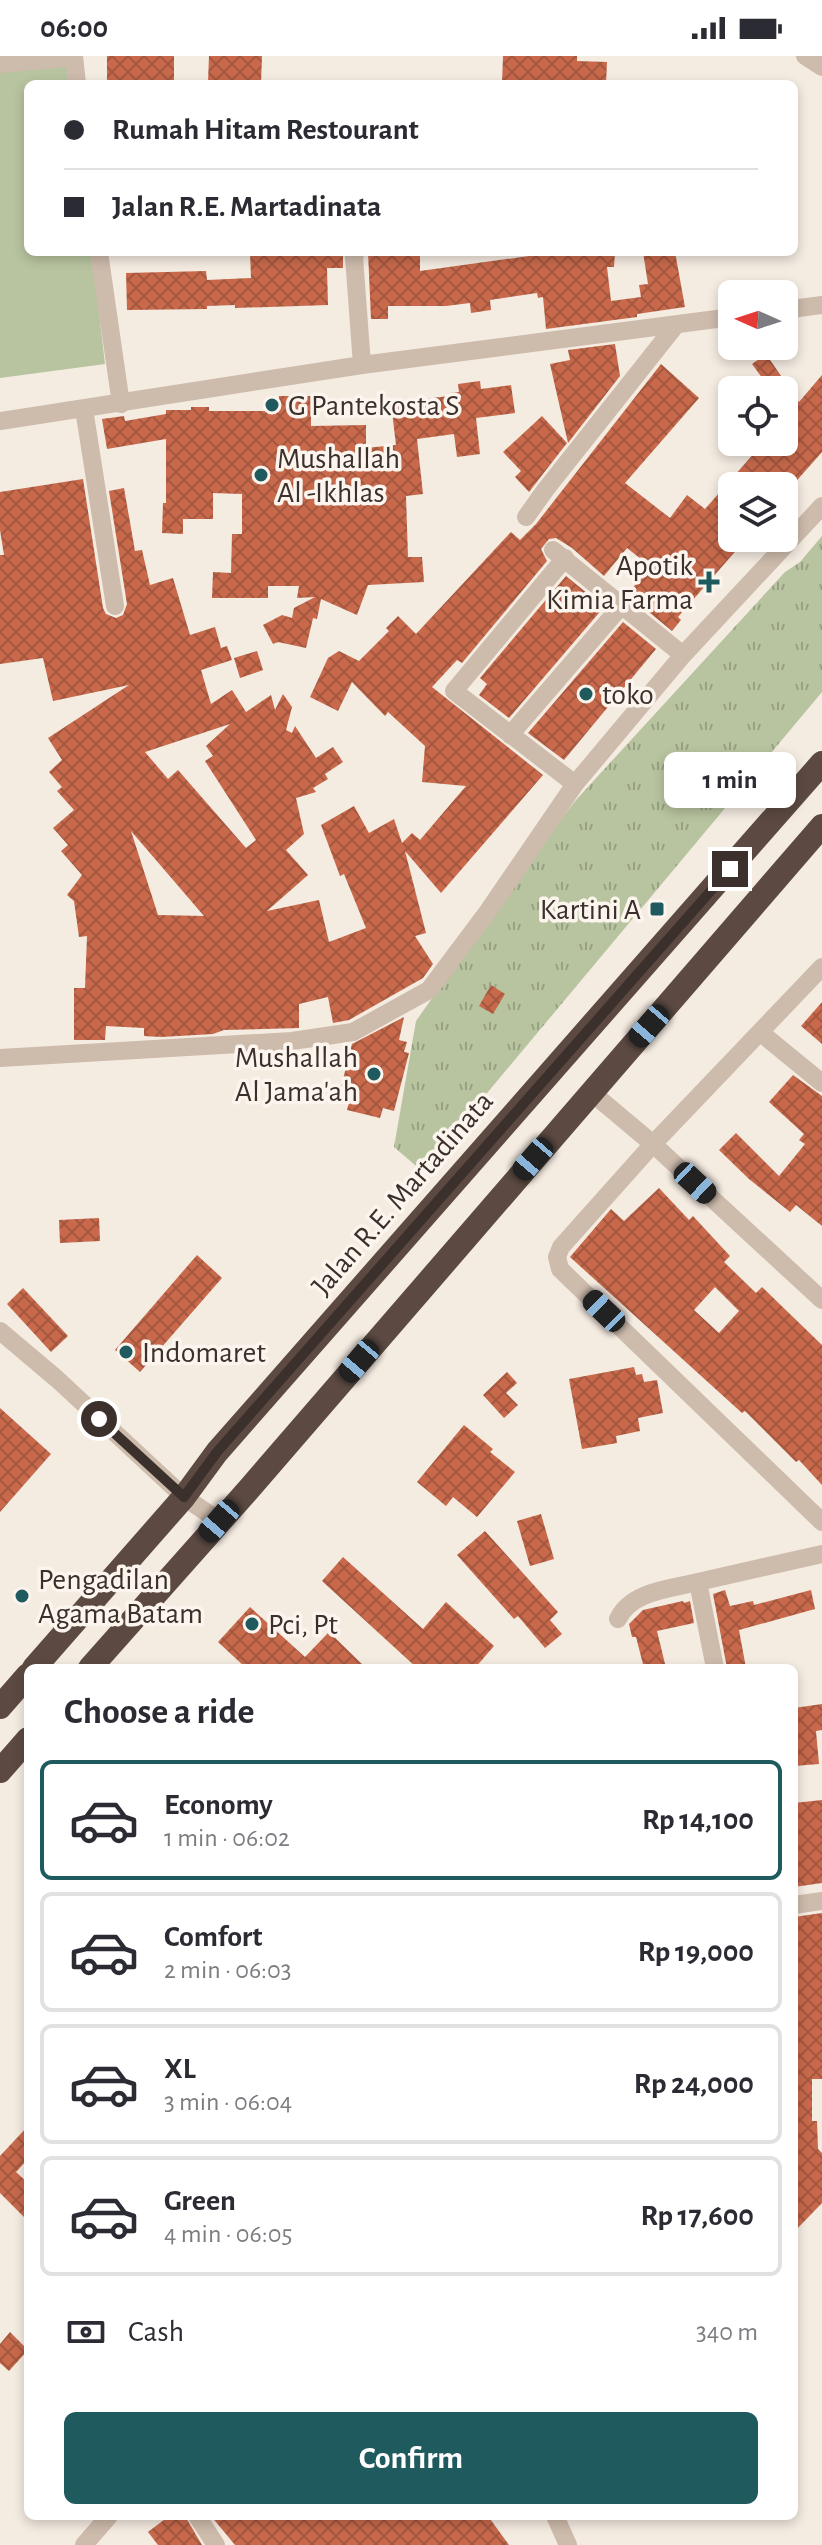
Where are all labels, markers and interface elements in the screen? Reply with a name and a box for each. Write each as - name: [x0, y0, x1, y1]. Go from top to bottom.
- text: 06:00: [40, 13, 108, 43]
- text: Rumah Hitam Restourant: [112, 115, 419, 145]
- text: Jalan R.E. Martadinata: [112, 192, 382, 222]
- north arrow: [718, 280, 798, 360]
- map controls: [718, 280, 798, 552]
- button: locate: [718, 376, 798, 456]
- place label: G Pantekosta S: [288, 391, 459, 421]
- marker: G Pantekosta S: [263, 396, 281, 414]
- place label: Mushallah Al -Ikhlas: [277, 444, 400, 508]
- marker: Mushallah Al -Ikhlas: [252, 466, 270, 484]
- button: layers: [718, 472, 798, 552]
- place label: Apotik Kimia Farma: [546, 551, 693, 615]
- marker: Apotik Kimia Farma: [700, 573, 718, 591]
- place label: toko: [602, 680, 654, 710]
- marker: toko: [577, 685, 595, 703]
- callout: 1 min: [664, 753, 796, 809]
- text: 1 min: [703, 767, 757, 793]
- route end: [712, 851, 748, 887]
- place label: Kartini A: [540, 895, 641, 925]
- marker: Kartini A: [648, 900, 666, 918]
- car: [624, 1000, 674, 1052]
- place label: Mushallah Al Jama'ah: [235, 1043, 358, 1107]
- marker: Mushallah Al Jama'ah: [365, 1065, 383, 1083]
- street label: Jalan R.E. Martadinata: [306, 1086, 499, 1301]
- car: [508, 1133, 558, 1185]
- car: [669, 1158, 721, 1208]
- car: [578, 1286, 630, 1336]
- car: [334, 1335, 384, 1387]
- place label: Indomaret: [142, 1338, 266, 1368]
- marker: Indomaret: [117, 1343, 135, 1361]
- route start: [81, 1401, 117, 1437]
- car: [194, 1495, 244, 1547]
- place label: Pengadilan Agama Batam: [38, 1565, 203, 1629]
- marker: Pengadilan Agama Batam: [13, 1587, 31, 1605]
- place label: Pci, Pt: [268, 1610, 338, 1640]
- marker: Pci, Pt: [243, 1615, 261, 1633]
- text: Choose a ride: [64, 1694, 254, 1730]
- icon: car: [68, 1784, 140, 1856]
- text: Economy: [164, 1790, 273, 1820]
- text: Rp 14,100: [642, 1805, 754, 1835]
- text: 1 min · 06:02: [164, 1825, 290, 1851]
- icon: car: [68, 1916, 140, 1988]
- text: Comfort: [164, 1922, 263, 1952]
- text: Rp 19,000: [638, 1937, 754, 1967]
- text: 2 min · 06:03: [164, 1957, 292, 1983]
- icon: car: [68, 2048, 140, 2120]
- text: XL: [164, 2054, 196, 2084]
- text: Rp 24,000: [634, 2069, 754, 2099]
- text: 3 min · 06:04: [164, 2089, 292, 2115]
- icon: car: [68, 2180, 140, 2252]
- text: Green: [164, 2186, 236, 2216]
- text: Rp 17,600: [640, 2201, 754, 2231]
- text: 4 min · 06:05: [164, 2221, 292, 2247]
- icon: cash: [64, 2310, 108, 2354]
- text: Cash: [128, 2317, 184, 2347]
- text: 340 m: [696, 2319, 758, 2345]
- button: Confirm: [64, 2412, 758, 2504]

